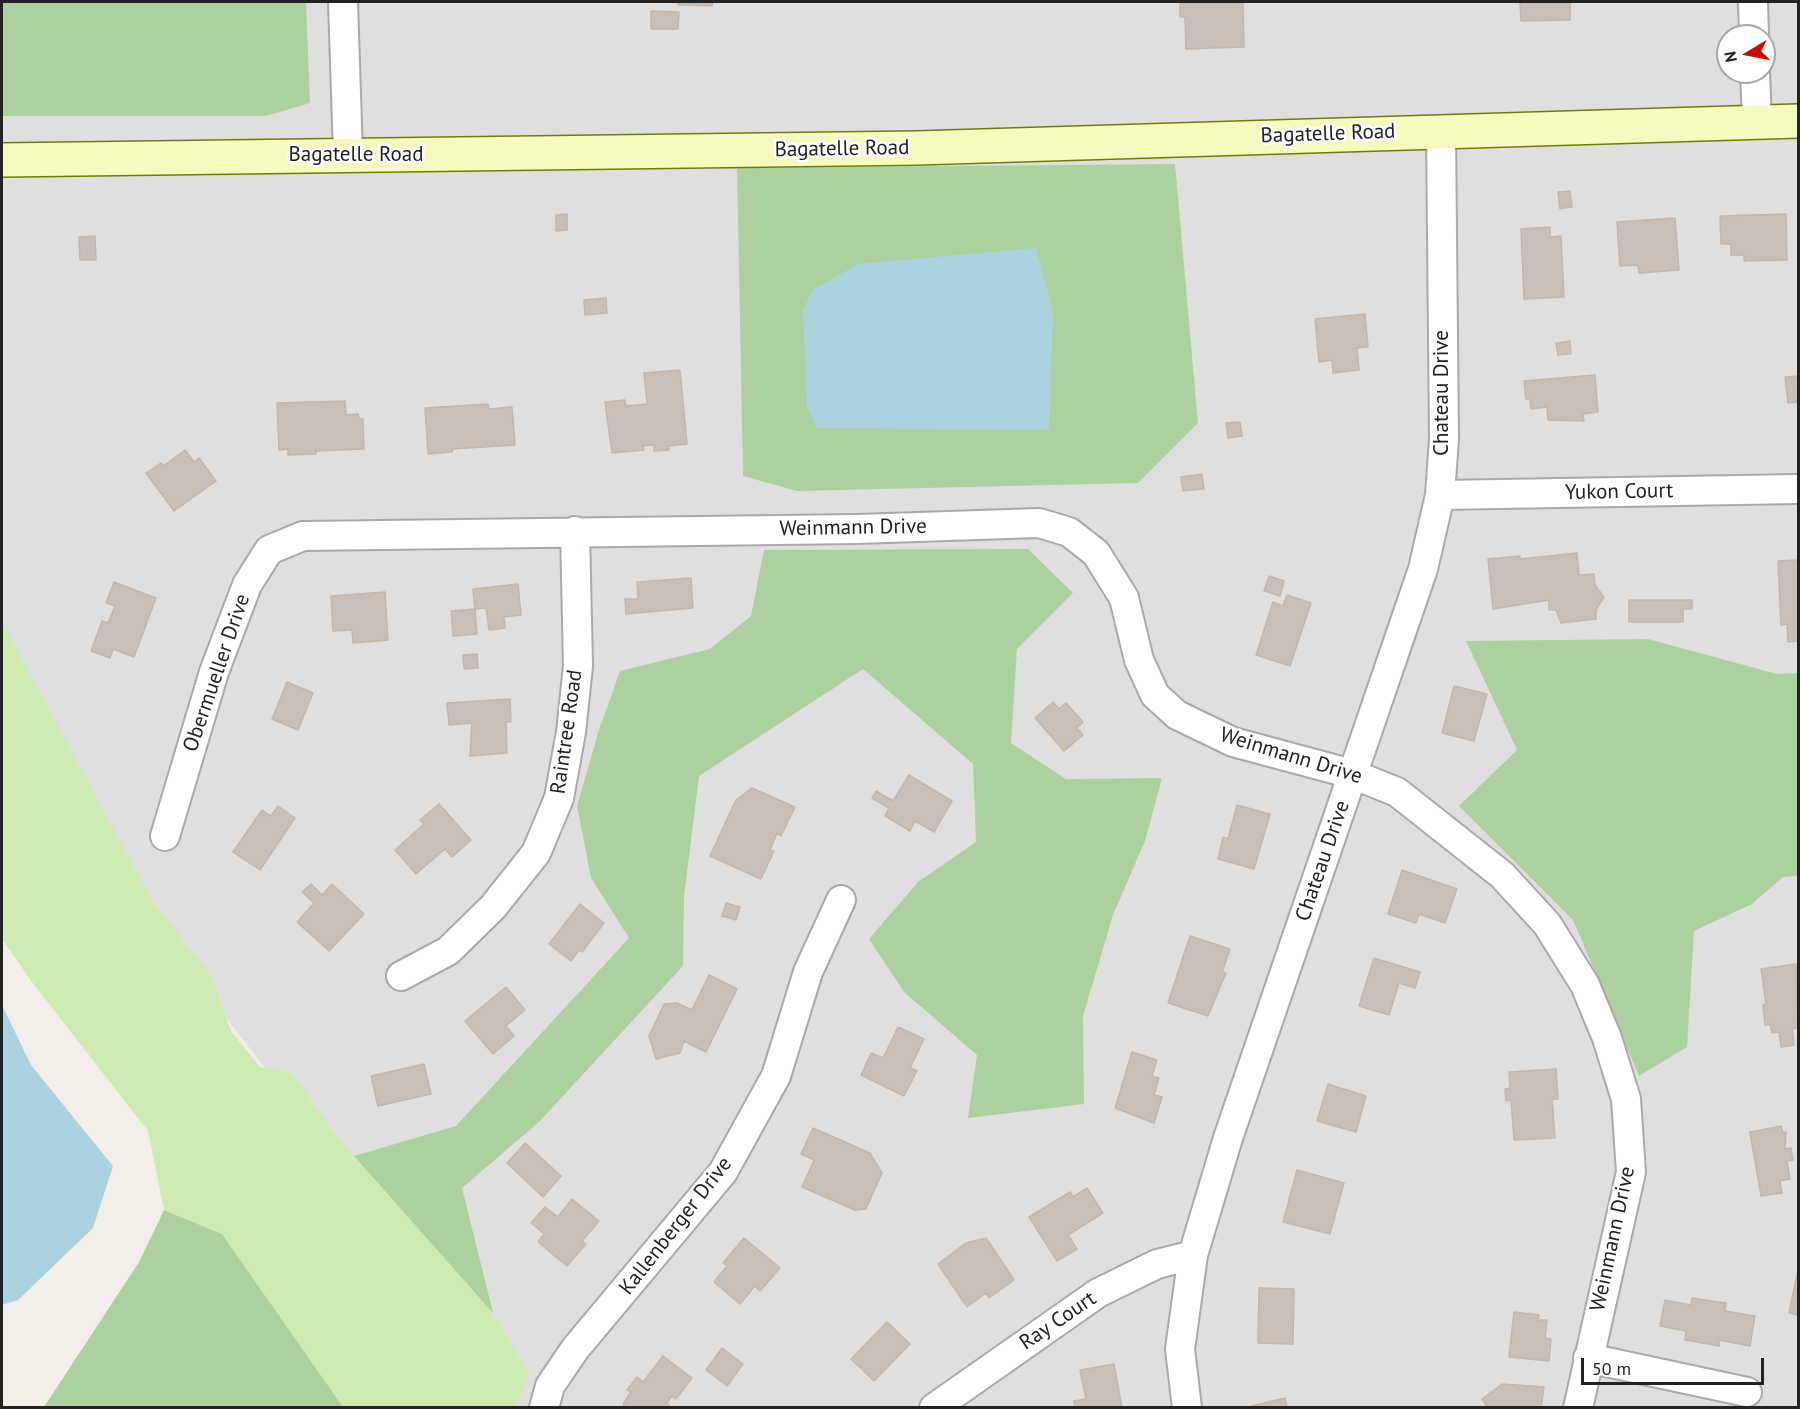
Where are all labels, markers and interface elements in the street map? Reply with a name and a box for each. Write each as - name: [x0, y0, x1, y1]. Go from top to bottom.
- north arrow: [1716, 24, 1776, 84]
- text: N: [1719, 50, 1741, 64]
- street label: Bagatelle Road: [1260, 119, 1396, 149]
- street label: Bagatelle Road: [774, 135, 910, 163]
- street label: Bagatelle Road: [289, 142, 423, 168]
- street label: Chateau Drive: [1429, 330, 1455, 456]
- street label: Yukon Court: [1565, 478, 1673, 506]
- street label: Weinmann Drive: [779, 514, 927, 542]
- street label: Obermueller Drive: [178, 591, 256, 755]
- street label: Raintree Road: [546, 668, 588, 796]
- street label: Weinmann Drive: [1217, 722, 1365, 790]
- street label: Chateau Drive: [1291, 797, 1355, 925]
- street label: Kallenberger Drive: [614, 1152, 738, 1300]
- street label: Weinmann Drive: [1585, 1164, 1641, 1314]
- street label: Ray Court: [1015, 1286, 1101, 1356]
- scale bar: [1584, 1346, 1767, 1384]
- text: 50 m: [1592, 1357, 1631, 1380]

